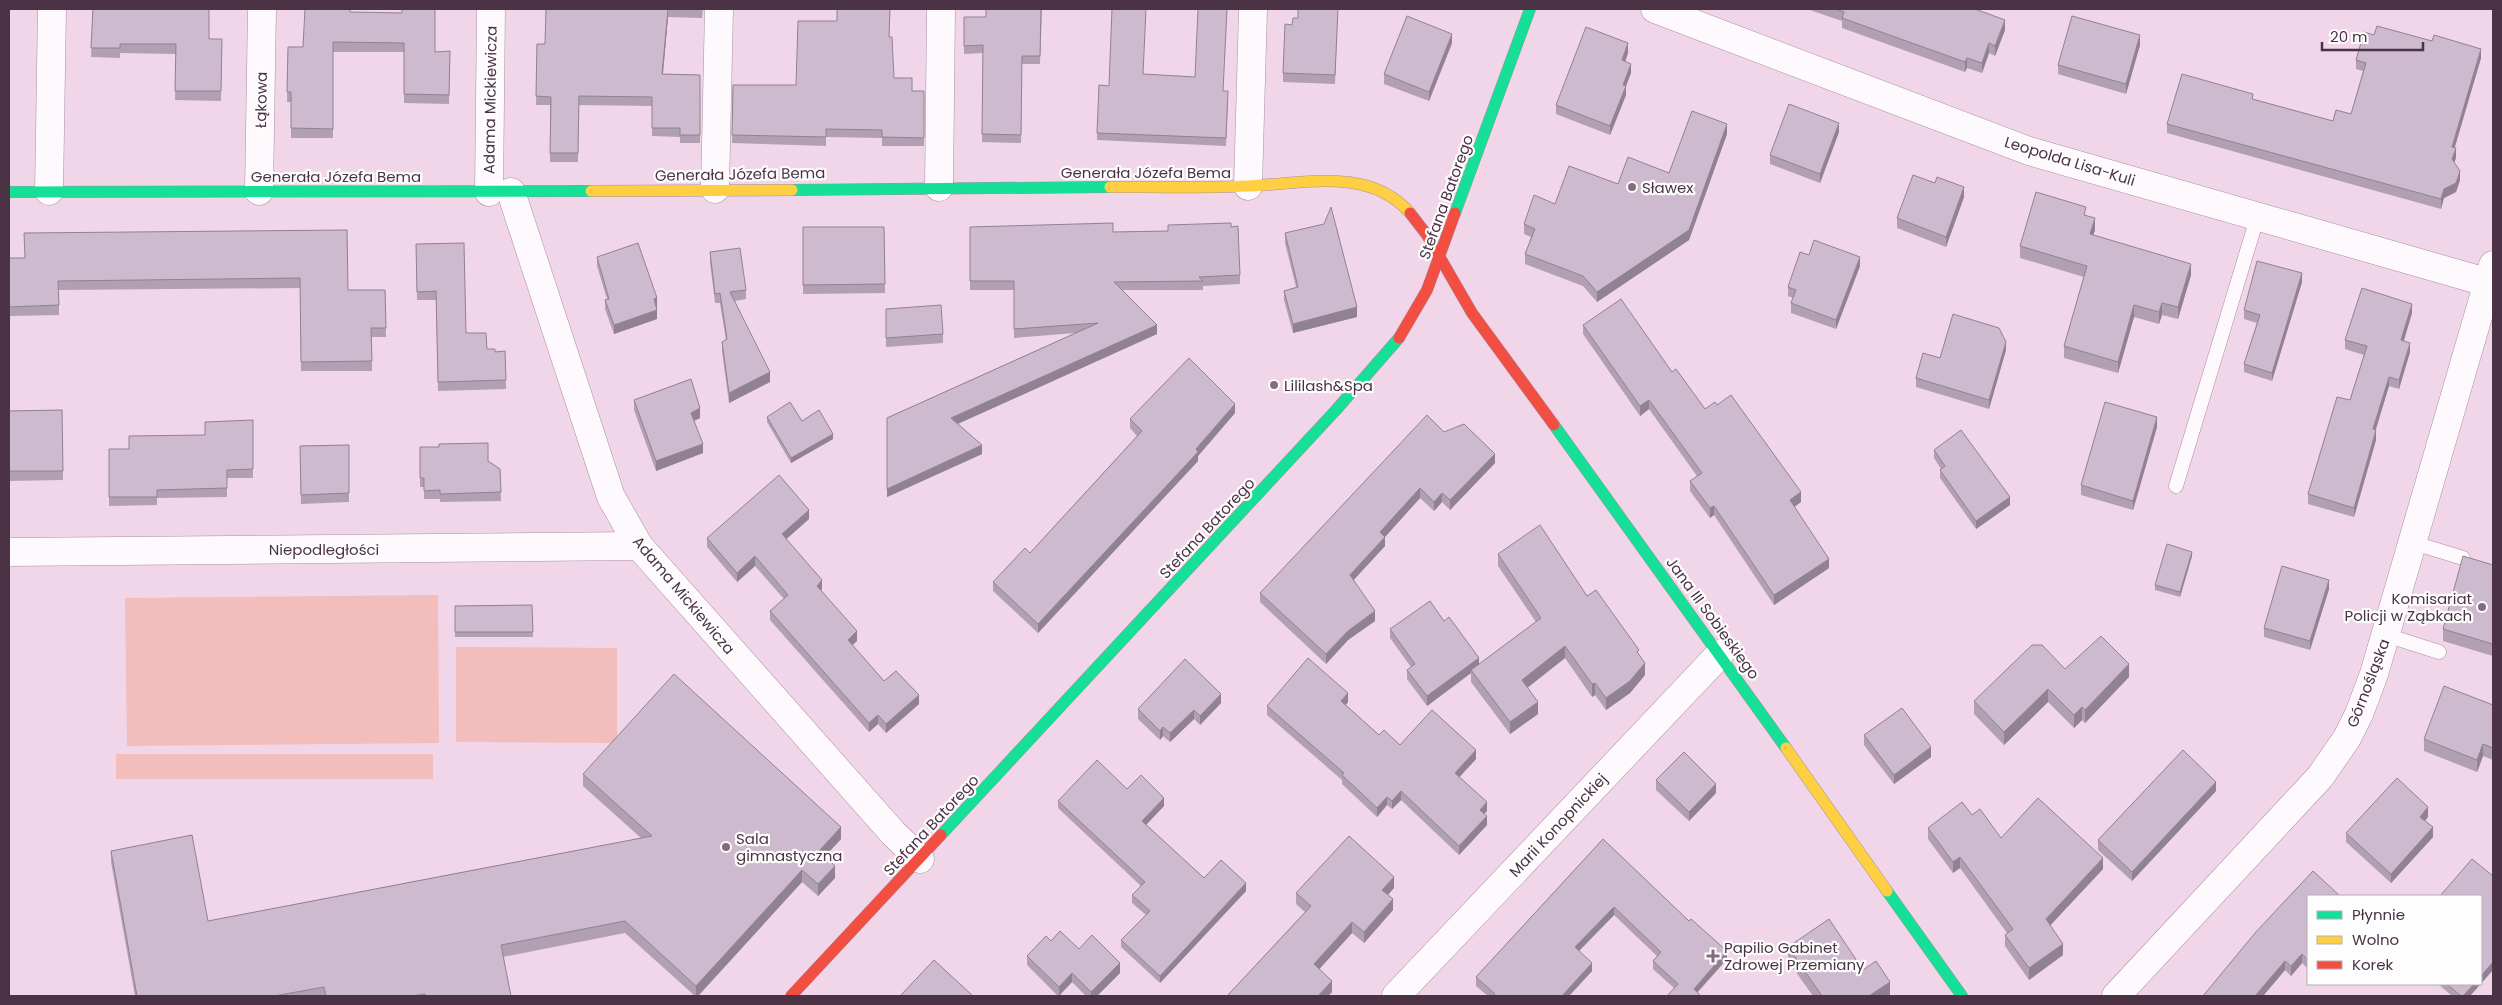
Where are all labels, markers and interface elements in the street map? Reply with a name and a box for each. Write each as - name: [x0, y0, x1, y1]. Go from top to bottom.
- scale bar: [2322, 20, 2423, 52]
- street label: Adama Mickiewicza: [478, 26, 502, 174]
- text: 20 m: [2330, 26, 2368, 47]
- street label: Łąkowa: [250, 72, 272, 128]
- street label: Leopolda Lisa-Kuli: [2002, 131, 2138, 191]
- street label: Stefana Batorego: [1414, 132, 1478, 262]
- street label: Generała Józefa Bema: [655, 162, 825, 186]
- street label: Generała Józefa Bema: [1061, 162, 1231, 183]
- street label: Generała Józefa Bema: [251, 166, 421, 187]
- place label: Sławex: [1642, 177, 1694, 198]
- marker: Sławex: [1626, 181, 1638, 193]
- place label: Lililash&Spa: [1284, 375, 1373, 396]
- marker: Lililash&Spa: [1268, 379, 1280, 391]
- street label: Stefana Batorego: [1155, 473, 1259, 583]
- street label: Adama Mickiewicza: [628, 531, 740, 659]
- street label: Niepodległości: [269, 539, 379, 560]
- street label: Jana III Sobieskiego: [1661, 552, 1765, 684]
- place label: Komisariat Policji w Ząbkach: [2345, 588, 2472, 626]
- marker: Komisariat Policji w Ząbkach: [2476, 601, 2488, 613]
- street label: Górnośląska: [2341, 636, 2395, 730]
- street label: Marii Konopnickiej: [1504, 769, 1612, 881]
- street label: Stefana Batorego: [879, 770, 983, 880]
- place label: Sala gimnastyczna: [736, 828, 842, 866]
- marker: Sala gimnastyczna: [720, 841, 732, 853]
- legend: [2307, 895, 2482, 985]
- text: Płynnie: [2352, 904, 2405, 925]
- text: Wolno: [2352, 929, 2399, 950]
- place label: Papilio Gabinet Zdrowej Przemiany: [1724, 937, 1865, 975]
- marker: Papilio Gabinet Zdrowej Przemiany: [1706, 949, 1720, 963]
- text: Korek: [2352, 954, 2393, 975]

